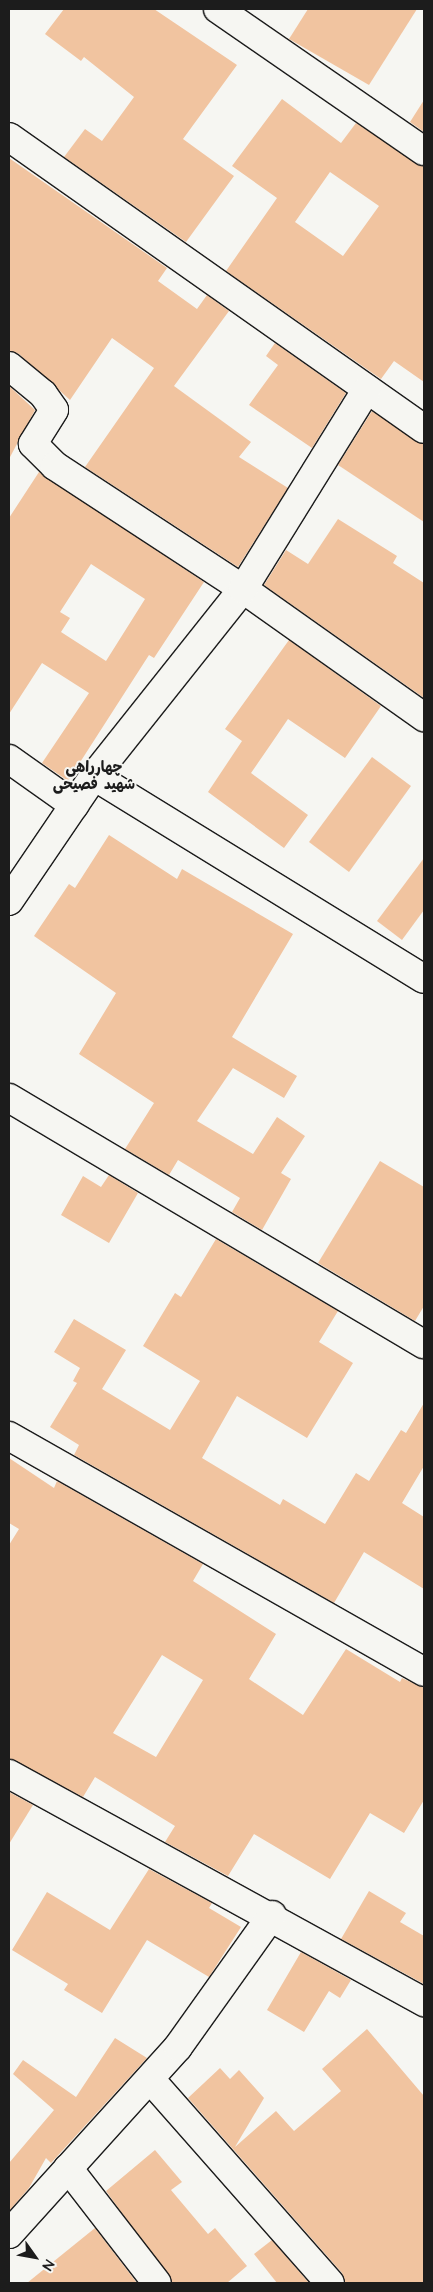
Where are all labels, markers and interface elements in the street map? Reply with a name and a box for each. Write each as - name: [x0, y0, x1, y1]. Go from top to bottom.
- district label: چهارراهی شهید فصیحی: [53, 758, 135, 793]
- north arrow: [10, 2232, 60, 2282]
- text: N: [37, 2256, 59, 2274]

